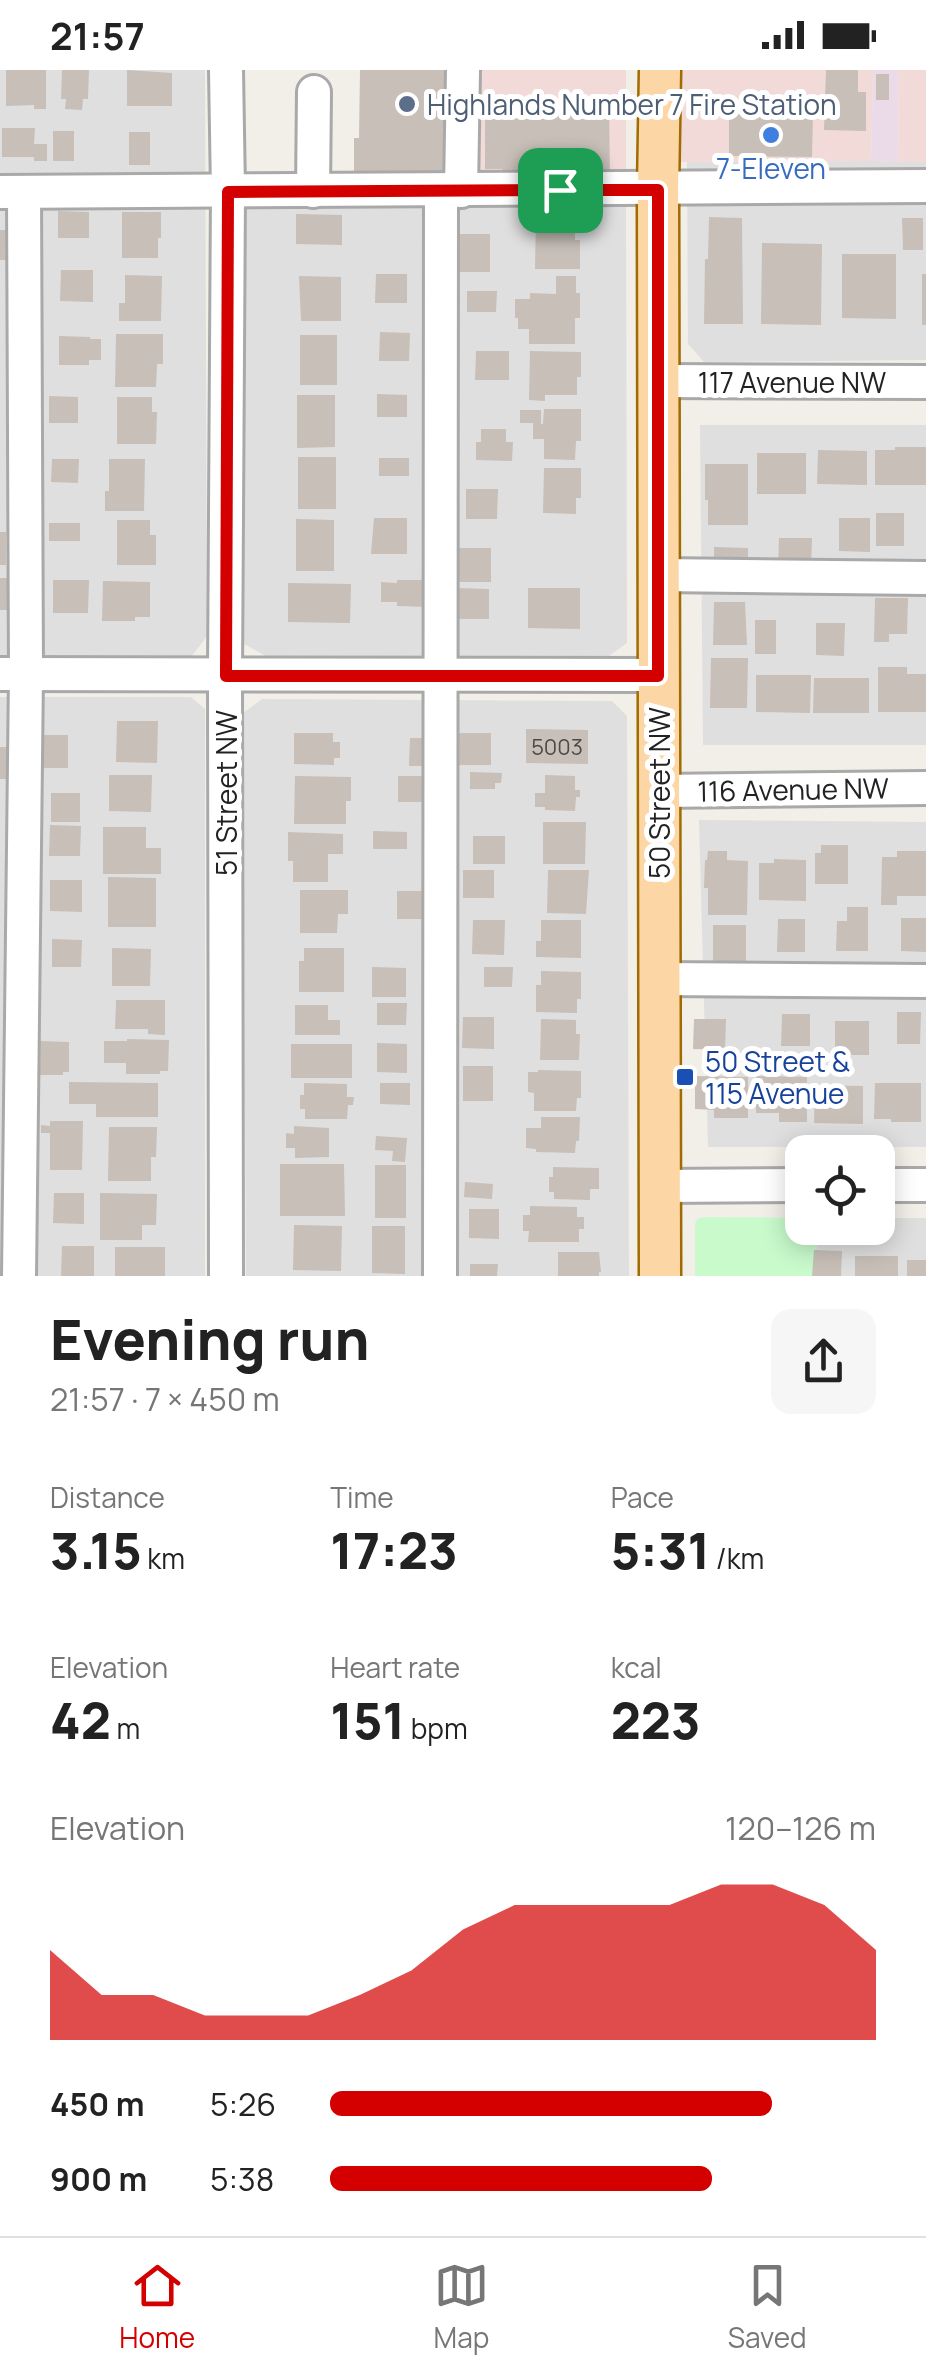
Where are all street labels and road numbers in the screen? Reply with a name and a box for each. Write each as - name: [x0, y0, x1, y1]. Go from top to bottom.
- street label: 117 Avenue NW: [698, 363, 886, 401]
- street label: 50 Street NW: [640, 707, 678, 879]
- street label: 51 Street NW: [207, 710, 245, 876]
- street label: 116 Avenue NW: [697, 768, 889, 810]

